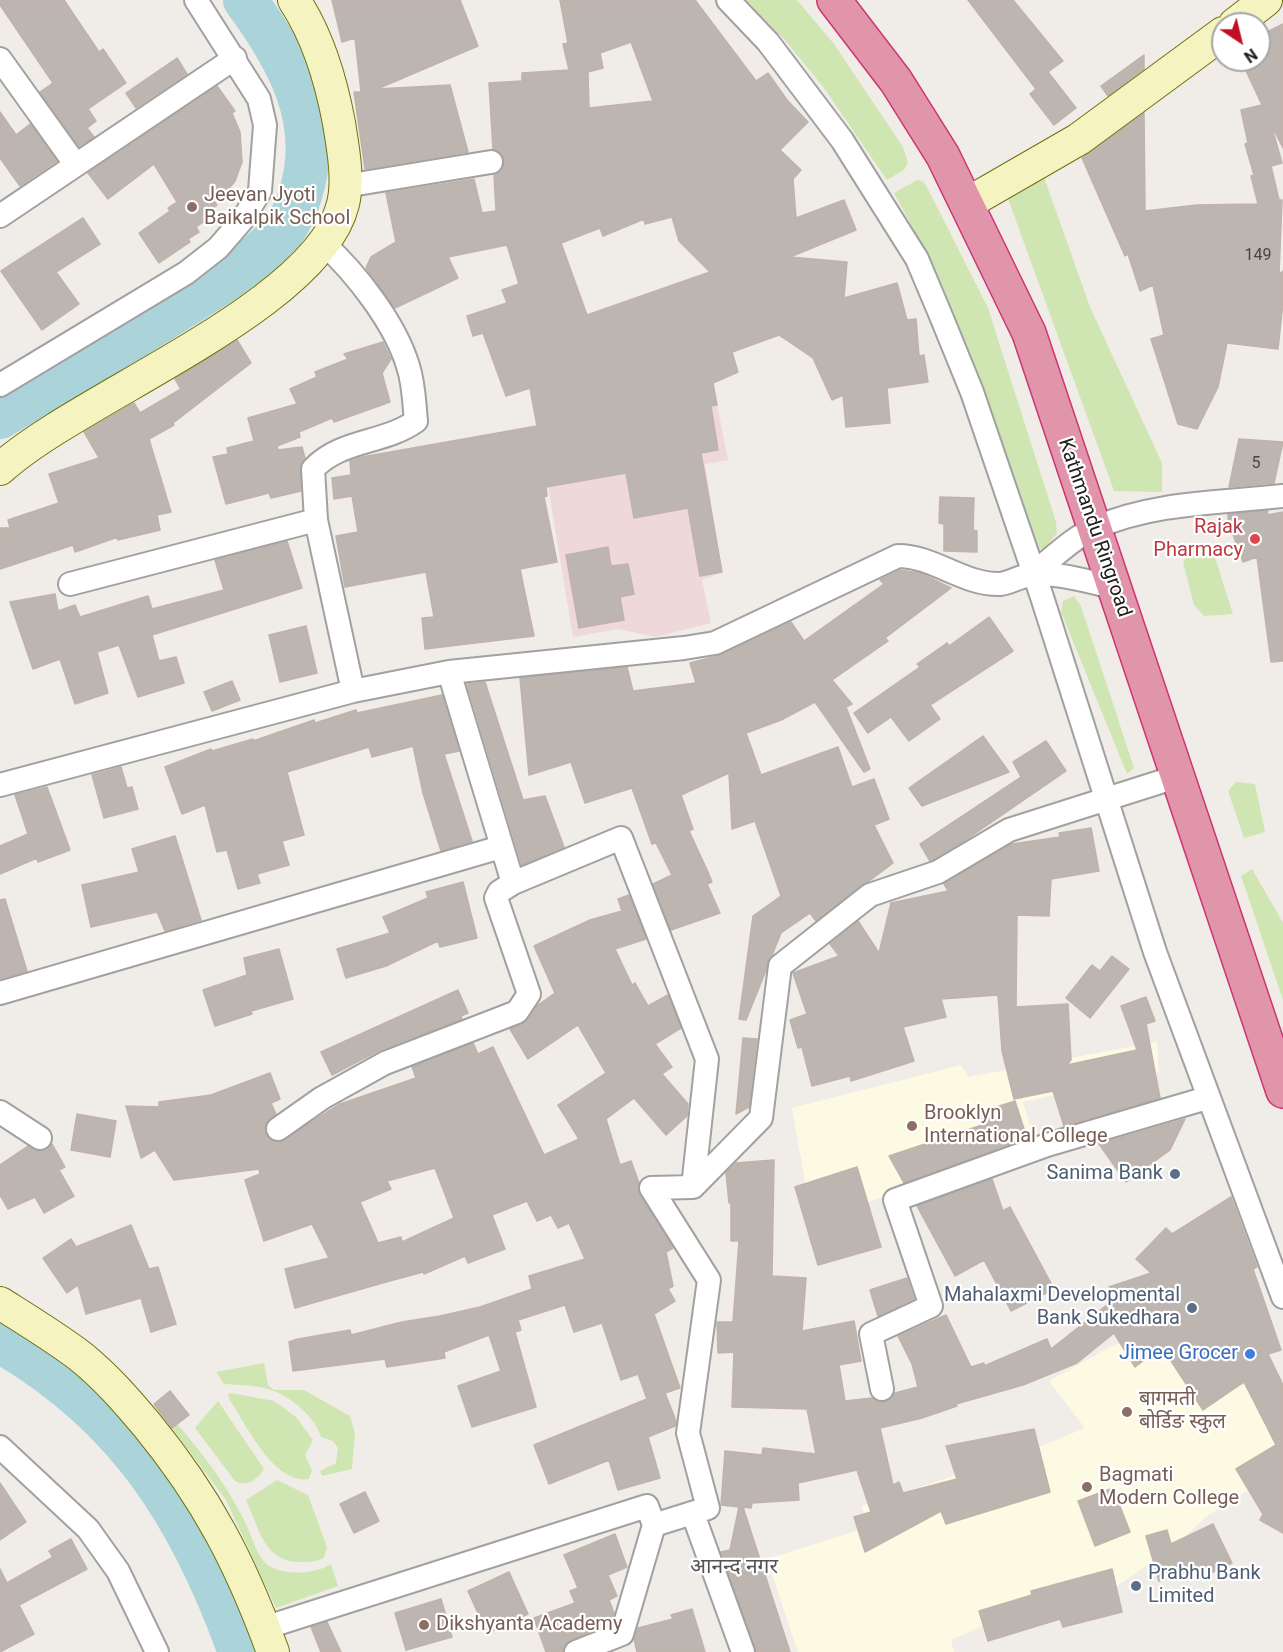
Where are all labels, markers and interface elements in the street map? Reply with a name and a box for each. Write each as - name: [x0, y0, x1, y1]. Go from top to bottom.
- north arrow: [1211, 12, 1271, 72]
- text: N: [1240, 44, 1261, 67]
- place label: Jeevan Jyoti Baikalpik School: [204, 184, 350, 231]
- marker: Jeevan Jyoti Baikalpik School: [185, 200, 199, 214]
- house number: 149: [1245, 246, 1271, 266]
- street label: Kathmandu Ringroad: [1052, 436, 1136, 620]
- house number: 5: [1252, 454, 1260, 474]
- place label: Rajak Pharmacy: [1153, 516, 1243, 563]
- marker: Rajak Pharmacy: [1248, 532, 1262, 546]
- place label: Brooklyn International College: [924, 1102, 1107, 1149]
- marker: Brooklyn International College: [905, 1119, 919, 1133]
- place label: Sanima Bank: [1046, 1162, 1163, 1186]
- marker: Sanima Bank: [1168, 1167, 1182, 1181]
- place label: Mahalaxmi Developmental Bank Sukedhara: [944, 1284, 1180, 1331]
- marker: Mahalaxmi Developmental Bank Sukedhara: [1185, 1301, 1199, 1315]
- place label: Jimee Grocer: [1119, 1342, 1238, 1366]
- marker: Jimee Grocer: [1243, 1347, 1257, 1361]
- place label: बागमती बोर्डिङ स्कुल: [1139, 1388, 1226, 1435]
- marker: बागमती बोर्डिङ स्कुल: [1120, 1405, 1134, 1419]
- place label: Bagmati Modern College: [1099, 1464, 1239, 1511]
- marker: Bagmati Modern College: [1080, 1480, 1094, 1494]
- district label: आनन्द नगर: [690, 1555, 778, 1581]
- place label: Prabhu Bank Limited: [1148, 1562, 1261, 1609]
- marker: Prabhu Bank Limited: [1129, 1579, 1143, 1593]
- place label: Dikshyanta Academy: [436, 1613, 622, 1637]
- marker: Dikshyanta Academy: [417, 1618, 431, 1632]

